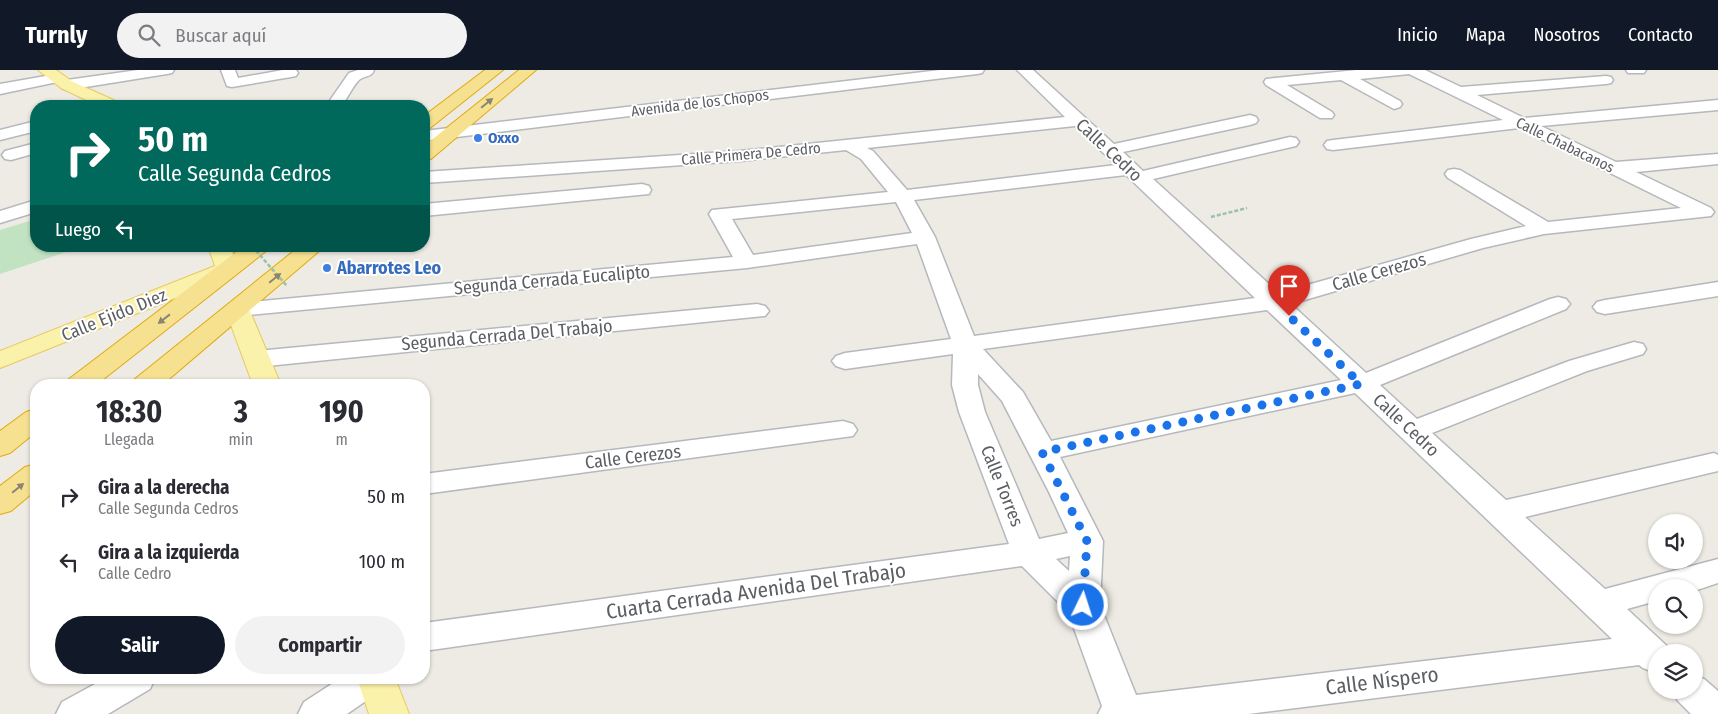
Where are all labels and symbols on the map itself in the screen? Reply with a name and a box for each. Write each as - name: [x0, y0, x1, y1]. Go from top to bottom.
- street label: Avenida de los Chopos: [630, 86, 770, 120]
- one-way arrow: [480, 98, 493, 109]
- street label: Calle Chabacanos: [1513, 113, 1617, 177]
- street label: Calle Cedro: [1071, 114, 1147, 186]
- place label: Oxxo: [488, 129, 519, 147]
- marker: Oxxo: [472, 132, 484, 144]
- street label: Calle Primera De Cedro: [681, 139, 821, 169]
- street label: Calle Cerezos: [1330, 248, 1429, 296]
- place label: Abarrotes Leo: [336, 257, 442, 279]
- street label: Segunda Cerrada Eucalipto: [453, 260, 651, 300]
- marker: Abarrotes Leo: [321, 262, 333, 274]
- pin: [1268, 265, 1310, 316]
- one-way arrow: [269, 273, 281, 284]
- street label: Calle Ejido Diez: [58, 284, 170, 346]
- one-way arrow: [158, 313, 171, 324]
- street label: Segunda Cerrada Del Trabajo: [401, 315, 613, 355]
- street label: Calle Cedro: [1368, 389, 1444, 461]
- street label: Calle Cerezos: [584, 440, 683, 474]
- street label: Calle Torres: [976, 442, 1028, 530]
- one-way arrow: [11, 483, 24, 494]
- street label: Cuarta Cerrada Avenida Del Trabajo: [605, 557, 907, 625]
- position arrow: [1056, 578, 1108, 630]
- street label: Calle Níspero: [1324, 661, 1440, 701]

